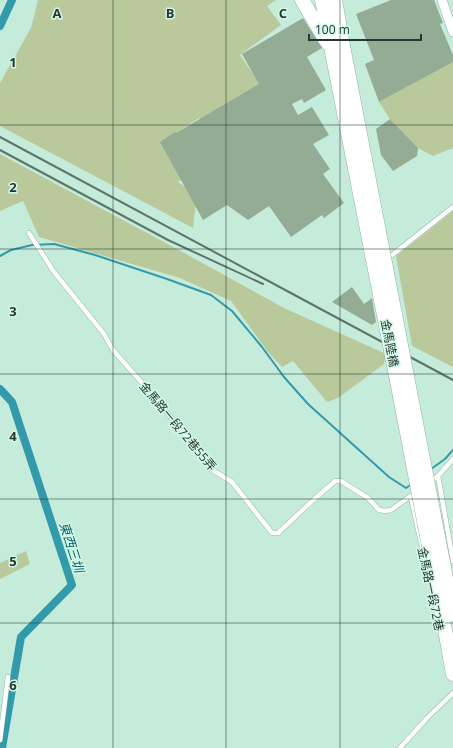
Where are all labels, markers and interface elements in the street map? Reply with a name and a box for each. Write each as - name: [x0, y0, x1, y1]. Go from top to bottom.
- text: A: [53, 4, 62, 22]
- text: B: [166, 4, 175, 22]
- text: C: [279, 4, 287, 22]
- scale bar: [309, 16, 421, 42]
- text: 100 m: [315, 21, 350, 38]
- text: 1: [9, 53, 17, 71]
- text: 2: [9, 178, 17, 196]
- text: 3: [9, 302, 17, 320]
- street label: 金馬陸橋: [377, 318, 403, 368]
- street label: 金馬路一段72巷55弄: [136, 378, 220, 474]
- text: 4: [9, 427, 17, 445]
- water label: 東西三圳: [55, 519, 89, 576]
- street label: 金馬路一段72巷: [414, 545, 448, 633]
- text: 5: [9, 552, 17, 570]
- text: 6: [9, 676, 17, 694]

